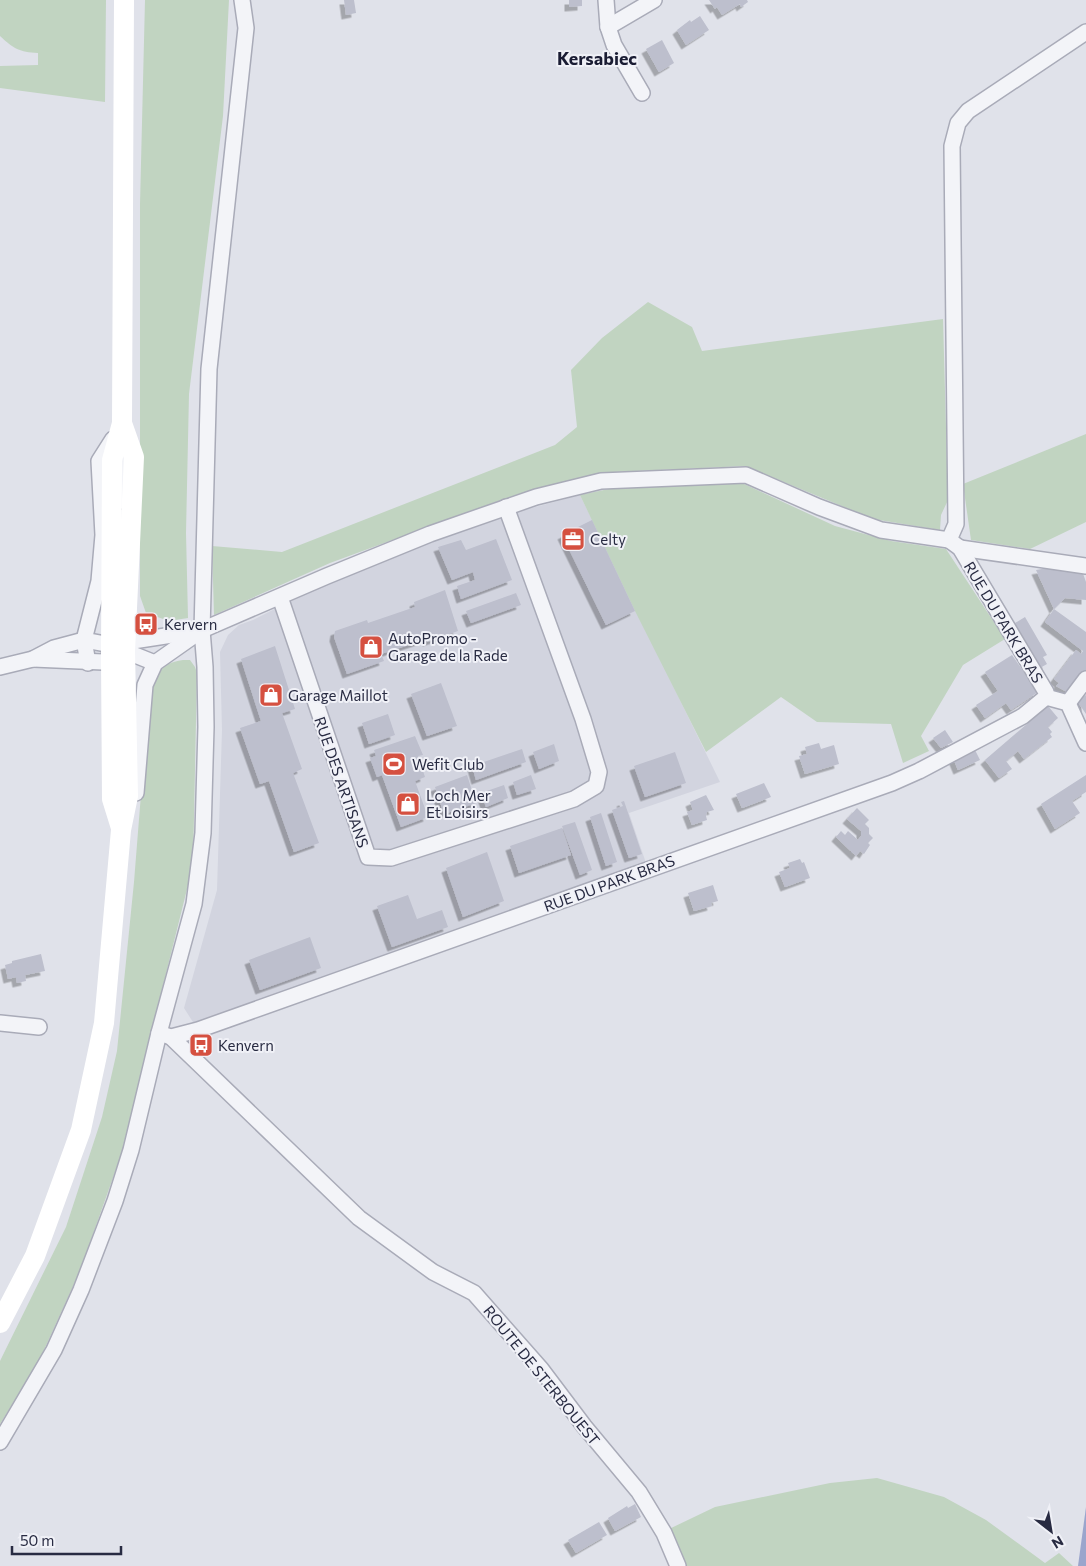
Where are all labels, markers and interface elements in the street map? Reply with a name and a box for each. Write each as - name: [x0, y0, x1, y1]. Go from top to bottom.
- district label: Kersabiec: [557, 47, 637, 69]
- office icon: Celty: [560, 526, 586, 552]
- place label: Celty: [590, 530, 626, 548]
- street label: RUE DU PARK BRAS: [961, 558, 1047, 686]
- bus stop icon: Kervern: [133, 611, 159, 637]
- place label: Kervern: [164, 615, 217, 633]
- place label: AutoPromo - Garage de la Rade: [388, 629, 508, 664]
- shop icon: AutoPromo - Garage de la Rade: [358, 634, 384, 660]
- shop icon: Garage Maillot: [258, 682, 284, 708]
- place label: Garage Maillot: [288, 686, 388, 704]
- street label: RUE DES ARTISANS: [311, 714, 373, 850]
- sports icon: Wefit Club: [381, 751, 407, 777]
- place label: Wefit Club: [412, 755, 484, 773]
- place label: Loch Mer Et Loisirs: [426, 786, 491, 821]
- shop icon: Loch Mer Et Loisirs: [395, 791, 421, 817]
- street label: RUE DU PARK BRAS: [541, 851, 677, 915]
- bus stop icon: Kenvern: [188, 1032, 214, 1058]
- place label: Kenvern: [218, 1036, 274, 1054]
- street label: ROUTE DE STERBOUEST: [480, 1302, 604, 1449]
- north arrow: [1026, 1506, 1076, 1556]
- scale bar: [12, 1524, 121, 1556]
- text: 50 m: [20, 1531, 54, 1549]
- text: N: [1049, 1533, 1067, 1553]

